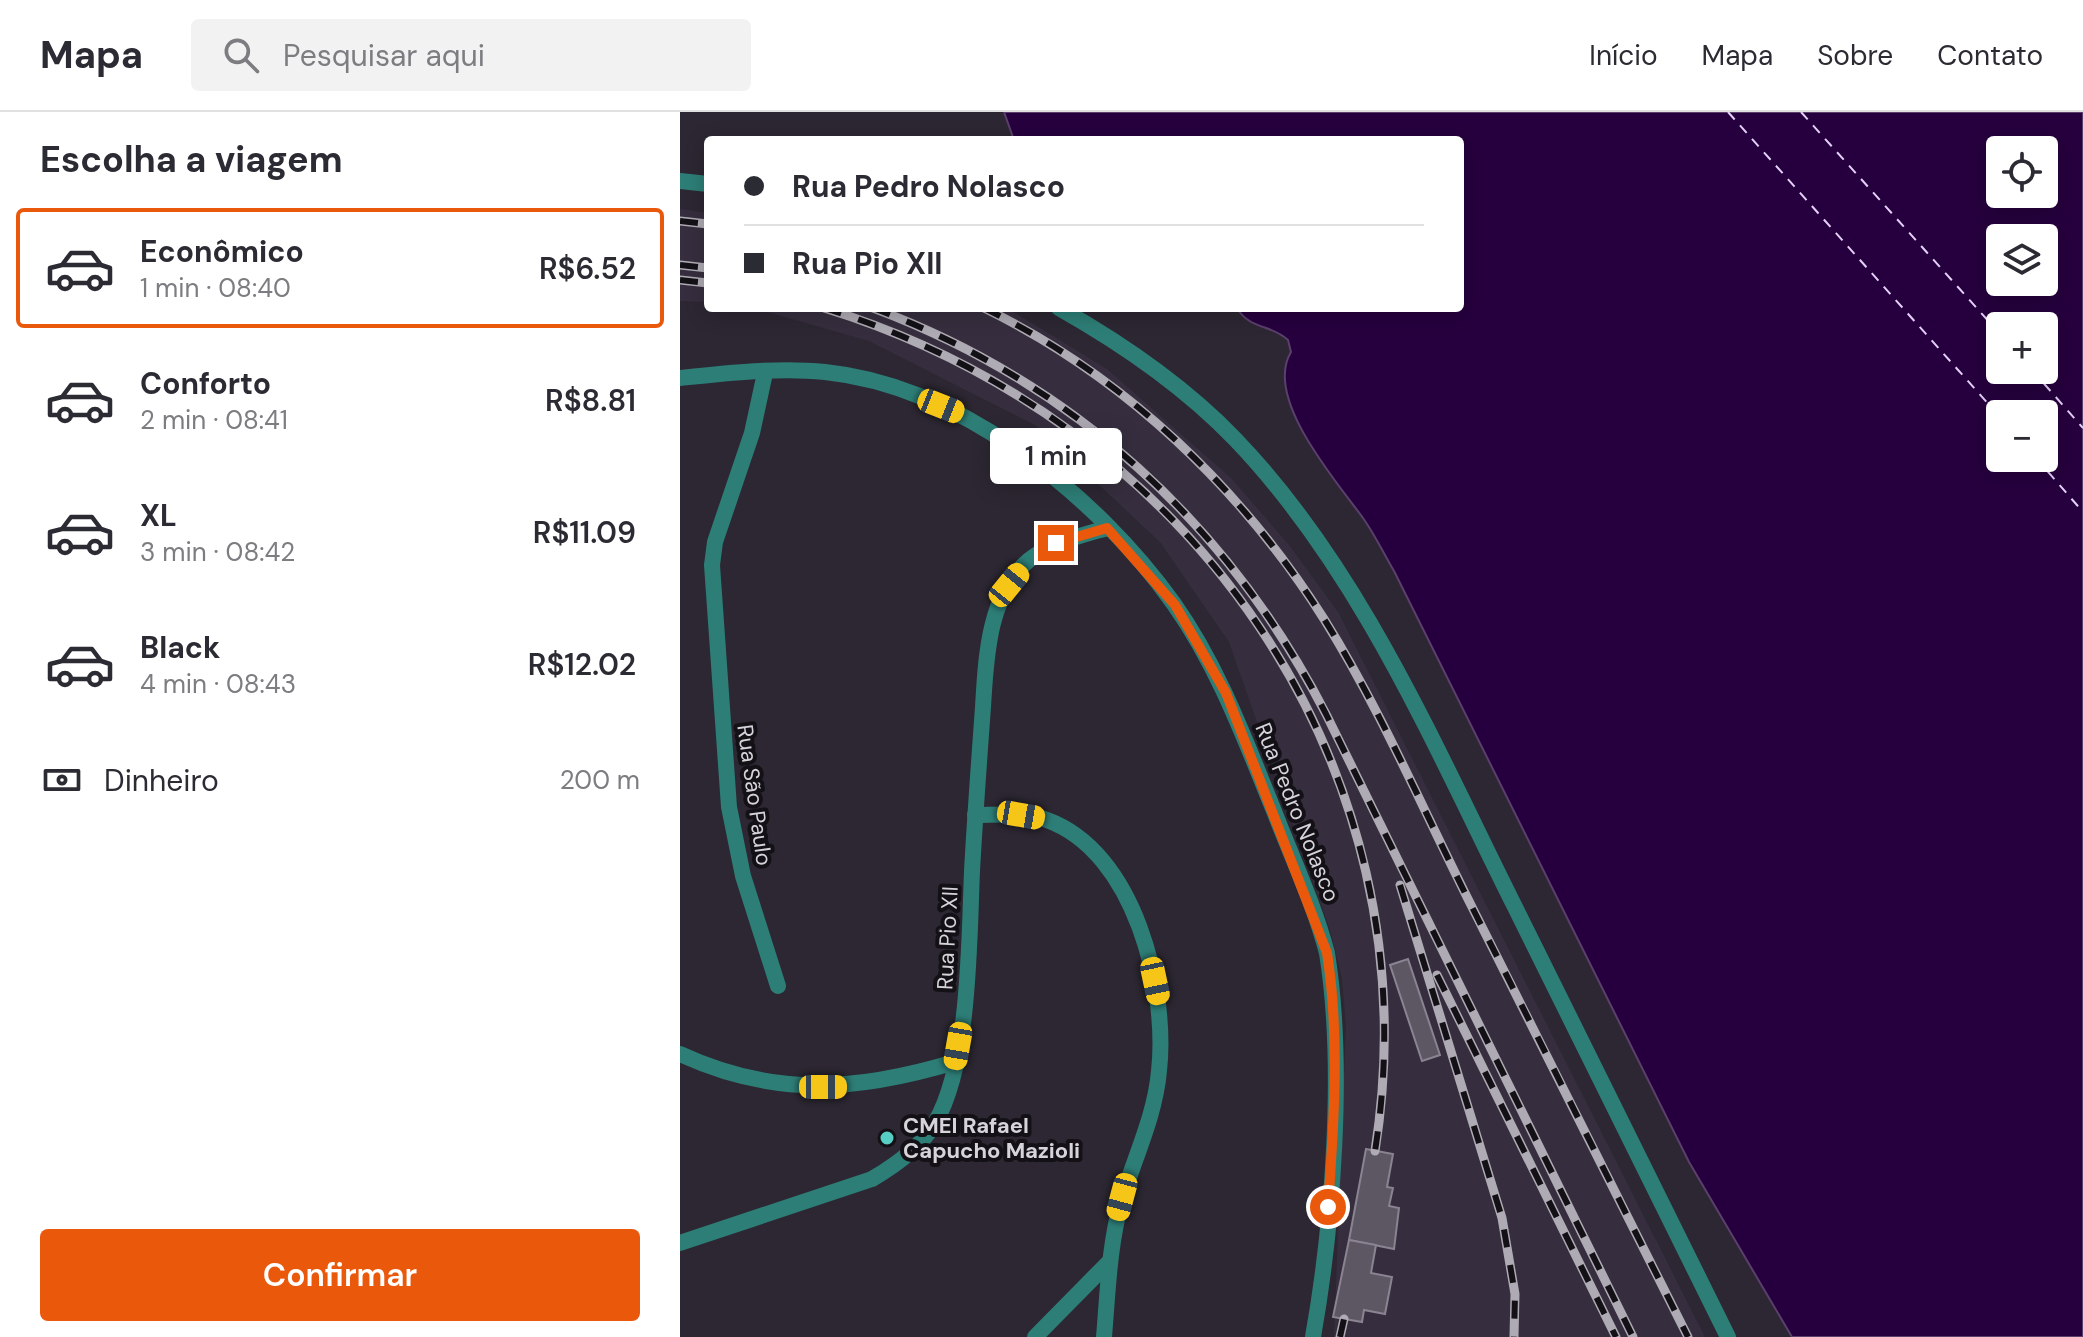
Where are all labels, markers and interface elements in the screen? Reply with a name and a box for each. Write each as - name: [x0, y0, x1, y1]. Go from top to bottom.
- search box: [191, 19, 751, 91]
- text: Mapa: [40, 30, 143, 80]
- icon: search: [219, 33, 263, 77]
- text: Pesquisar aqui: [283, 36, 485, 75]
- text: Início: [1589, 37, 1658, 74]
- text: Mapa: [1702, 37, 1773, 74]
- text: Sobre: [1817, 37, 1893, 74]
- text: Contato: [1937, 37, 2043, 74]
- text: Escolha a viagem: [40, 136, 343, 183]
- map controls: [1986, 136, 2058, 472]
- button: locate: [1986, 136, 2058, 208]
- text: Rua Pedro Nolasco: [792, 167, 1065, 206]
- button: layers: [1986, 224, 2058, 296]
- icon: car: [44, 232, 116, 304]
- text: Econômico: [140, 232, 304, 271]
- text: Rua Pio XII: [792, 244, 942, 283]
- text: R$6.52: [539, 249, 636, 288]
- text: 1 min · 08:40: [140, 271, 291, 305]
- button: +: [1986, 312, 2058, 384]
- icon: car: [44, 364, 116, 436]
- text: Conforto: [140, 364, 271, 403]
- text: R$8.81: [545, 381, 636, 420]
- car: [914, 386, 968, 426]
- button: −: [1986, 400, 2058, 472]
- text: 2 min · 08:41: [140, 403, 288, 437]
- callout: 1 min: [990, 427, 1122, 483]
- text: 1 min: [1025, 439, 1087, 473]
- icon: car: [44, 496, 116, 568]
- text: XL: [140, 496, 177, 535]
- text: R$11.09: [533, 513, 636, 552]
- route end: [1038, 525, 1074, 561]
- text: 3 min · 08:42: [140, 535, 295, 569]
- car: [985, 559, 1033, 611]
- icon: car: [44, 628, 116, 700]
- text: Black: [140, 628, 220, 667]
- text: R$12.02: [528, 645, 636, 684]
- text: 4 min · 08:43: [140, 667, 296, 701]
- street label: Rua Pedro Nolasco: [1248, 719, 1347, 906]
- street label: Rua São Paulo: [730, 723, 779, 867]
- icon: cash: [40, 758, 84, 802]
- text: Dinheiro: [104, 761, 219, 800]
- text: 200 m: [560, 763, 640, 797]
- car: [995, 799, 1047, 831]
- street label: Rua Pio XII: [930, 885, 965, 991]
- car: [1138, 955, 1172, 1007]
- car: [942, 1020, 974, 1072]
- car: [799, 1075, 847, 1099]
- place label: CMEI Rafael Capucho Mazioli: [903, 1111, 1080, 1165]
- marker: CMEI Rafael Capucho Mazioli: [878, 1129, 896, 1147]
- car: [1104, 1171, 1140, 1223]
- route start: [1310, 1189, 1346, 1225]
- button: Confirmar: [40, 1229, 640, 1321]

